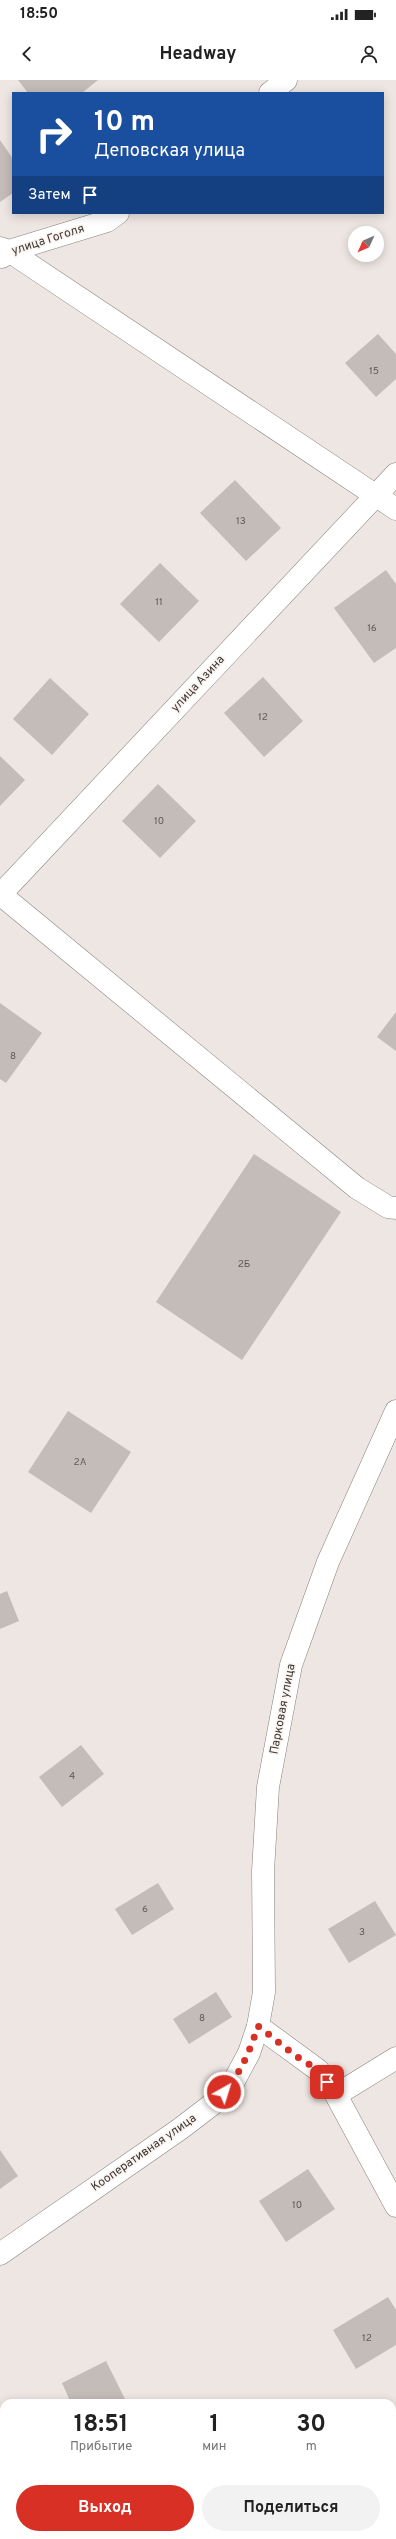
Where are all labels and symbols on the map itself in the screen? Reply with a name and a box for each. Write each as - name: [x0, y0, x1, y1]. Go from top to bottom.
- street label: улица Гоголя: [9, 221, 87, 259]
- north arrow: [348, 226, 384, 262]
- house number: 15: [369, 365, 379, 378]
- house number: 13: [236, 515, 246, 528]
- house number: 11: [155, 596, 163, 609]
- house number: 16: [367, 622, 377, 635]
- street label: улица Азина: [168, 652, 228, 716]
- house number: 12: [258, 711, 268, 724]
- house number: 10: [154, 815, 164, 828]
- house number: 8: [10, 1050, 16, 1063]
- house number: 2Б: [238, 1258, 250, 1271]
- house number: 2А: [74, 1456, 87, 1469]
- street label: Парковая улица: [266, 1662, 300, 1756]
- house number: 4: [69, 1770, 75, 1783]
- house number: 6: [142, 1903, 148, 1916]
- house number: 3: [359, 1926, 365, 1939]
- house number: 8: [199, 2012, 205, 2025]
- pin: [310, 2065, 344, 2099]
- position arrow: [203, 2071, 245, 2113]
- street label: Кооперативная улица: [88, 2111, 200, 2195]
- house number: 10: [292, 2199, 302, 2212]
- house number: 12: [362, 2332, 372, 2345]

